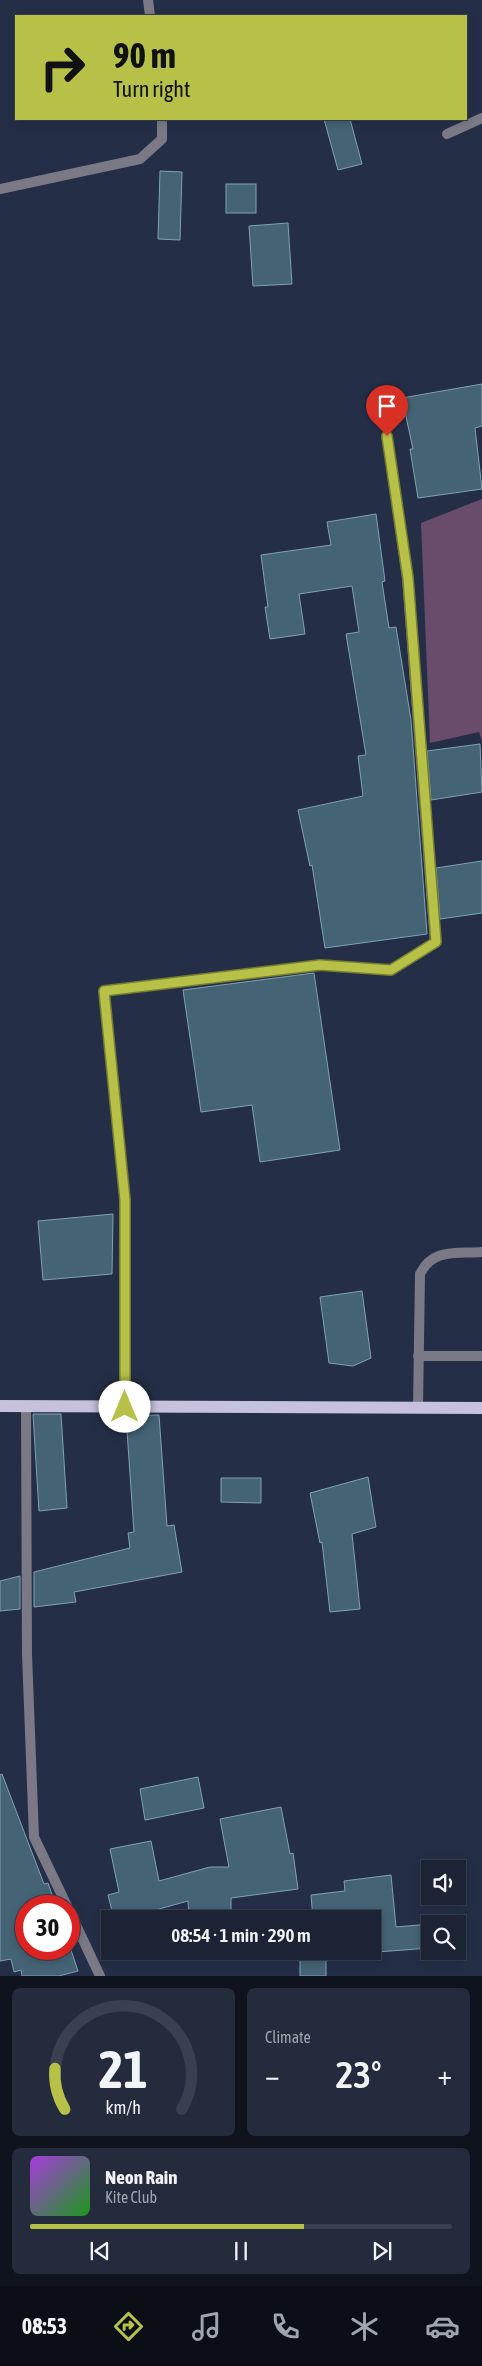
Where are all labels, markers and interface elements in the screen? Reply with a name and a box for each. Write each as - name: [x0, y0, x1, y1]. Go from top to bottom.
- icon: right: [30, 35, 95, 100]
- text: 90 m: [113, 35, 176, 75]
- text: Turn right: [113, 76, 190, 102]
- pin: [366, 385, 408, 436]
- icon: arrive: [373, 392, 401, 420]
- position arrow: [98, 1380, 150, 1432]
- map controls: [421, 1860, 466, 1960]
- button: sound: [421, 1860, 466, 1905]
- speed limit sign: 30: [15, 1895, 80, 1960]
- button: search: [421, 1915, 466, 1960]
- text: 08:54 · 1 min · 290 m: [171, 1924, 311, 1946]
- text: Climate: [265, 2028, 311, 2046]
- text: 21: [99, 2039, 148, 2099]
- text: 23°: [335, 2053, 382, 2096]
- text: −: [265, 2059, 280, 2091]
- text: +: [437, 2059, 452, 2091]
- text: km/h: [106, 2097, 141, 2118]
- text: Neon Rain: [105, 2166, 177, 2188]
- text: Kite Club: [105, 2188, 157, 2206]
- icon: previous: [86, 2237, 114, 2265]
- icon: pause: [227, 2237, 255, 2265]
- icon: next: [368, 2237, 396, 2265]
- icon: directions: [111, 2309, 146, 2344]
- icon: music: [189, 2309, 224, 2344]
- icon: phone: [268, 2309, 303, 2344]
- icon: climate: [347, 2309, 382, 2344]
- icon: car: [425, 2309, 460, 2344]
- text: 08:53: [22, 2313, 67, 2339]

